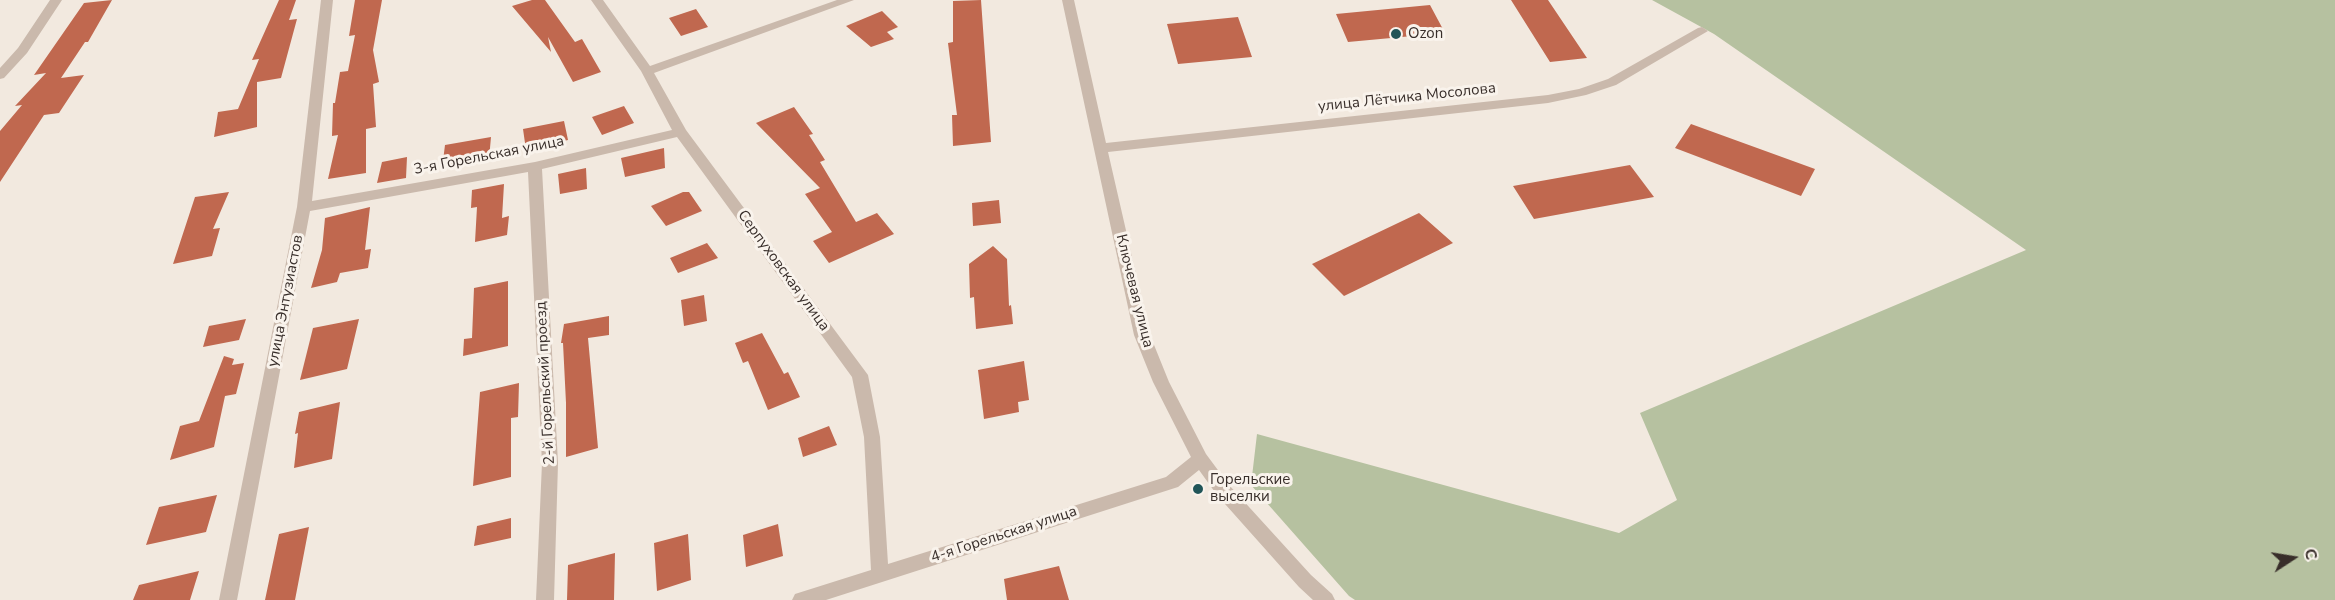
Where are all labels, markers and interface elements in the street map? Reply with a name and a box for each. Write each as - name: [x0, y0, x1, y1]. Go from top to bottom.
- place label: Ozon: [1408, 25, 1443, 43]
- marker: Ozon: [1389, 27, 1403, 41]
- street label: улица Лётчика Мосолова: [1317, 80, 1497, 116]
- street label: 3-я Горельская улица: [412, 133, 566, 179]
- street label: Серпуховская улица: [733, 207, 833, 335]
- street label: Ключевая улица: [1111, 232, 1157, 350]
- street label: улица Энтузиастов: [264, 234, 308, 368]
- street label: 2-й Горельский проезд: [533, 301, 559, 465]
- place label: Горельские выселки: [1210, 471, 1290, 506]
- marker: Горельские выселки: [1191, 482, 1205, 496]
- street label: 4-я Горельская улица: [929, 503, 1079, 567]
- north arrow: [2263, 528, 2323, 588]
- text: С: [2299, 547, 2322, 562]

